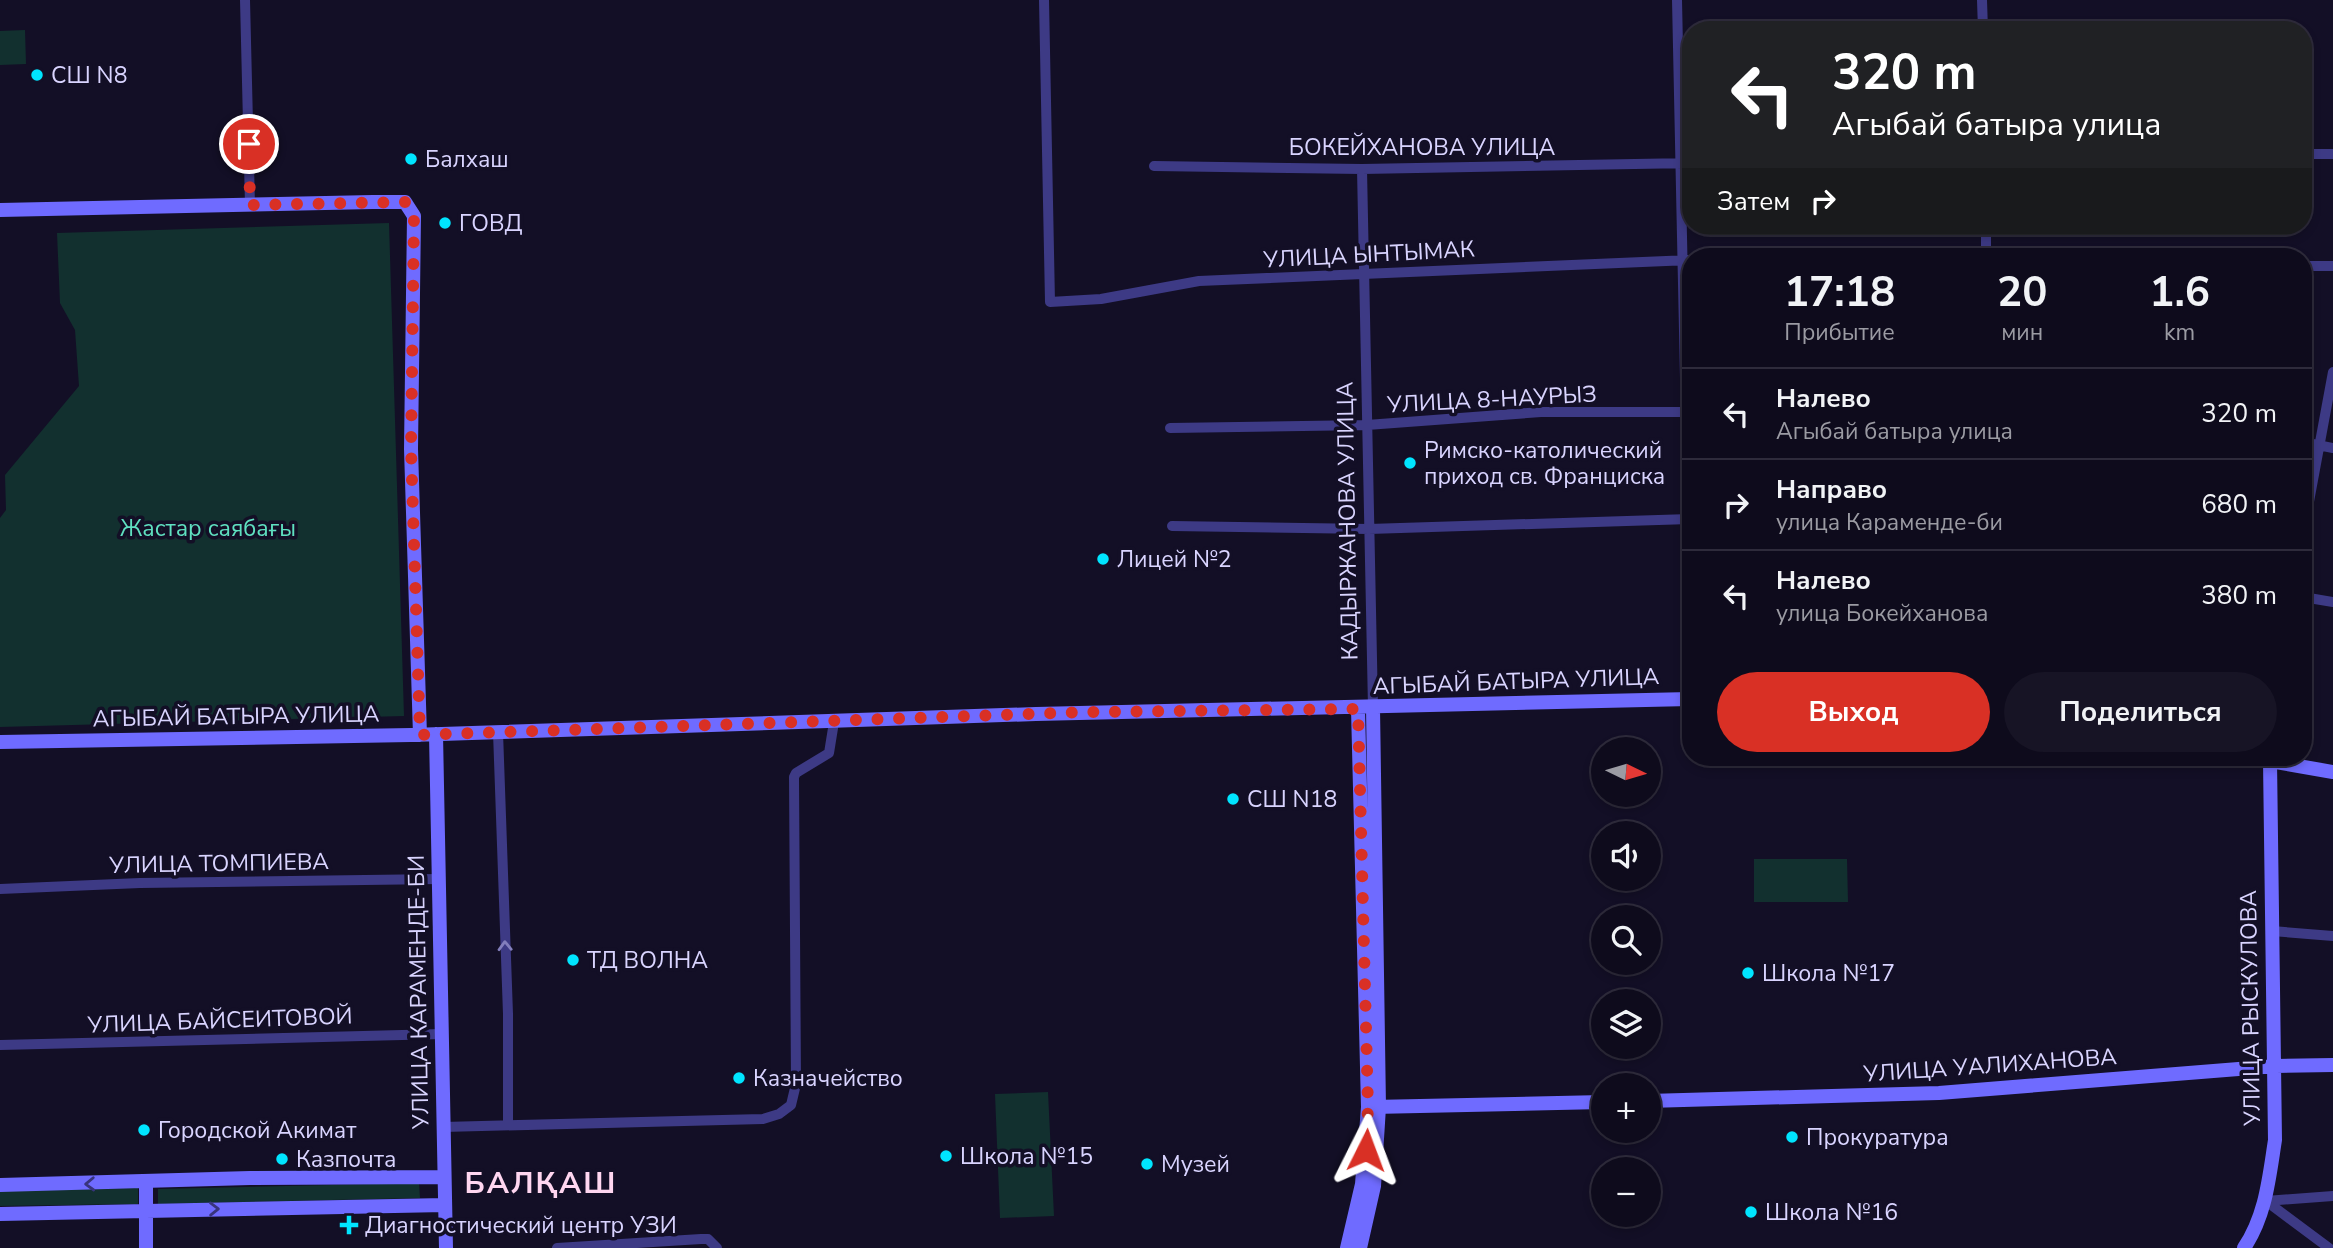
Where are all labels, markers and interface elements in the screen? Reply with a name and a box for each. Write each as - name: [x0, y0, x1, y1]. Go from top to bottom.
- text: 320 m: [1832, 39, 1976, 106]
- icon: left: [1717, 49, 1808, 140]
- place label: СШ N8: [51, 60, 127, 91]
- marker: СШ N8: [29, 67, 45, 83]
- text: Агыбай батыра улица: [1832, 103, 2162, 146]
- pin: [219, 114, 279, 174]
- icon: arrive: [230, 125, 268, 163]
- street label: БОКЕЙХАНОВА УЛИЦА: [1289, 132, 1555, 163]
- place label: Балхаш: [425, 144, 509, 175]
- marker: Балхаш: [403, 151, 419, 167]
- icon: right: [1804, 182, 1842, 220]
- text: Затем: [1717, 184, 1790, 219]
- place label: ГОВД: [459, 208, 522, 239]
- marker: ГОВД: [437, 215, 453, 231]
- street label: УЛИЦА ЫНТЫМАК: [1262, 233, 1476, 276]
- text: 17:18: [1784, 264, 1895, 321]
- text: 20: [1997, 264, 2047, 321]
- text: 1.6: [2149, 264, 2210, 321]
- text: Прибытие: [1784, 317, 1895, 348]
- text: мин: [2001, 317, 2043, 348]
- text: km: [2164, 317, 2195, 348]
- street label: УЛИЦА 8-НАУРЫЗ: [1385, 379, 1598, 421]
- street label: КАДЫРЖАНОВА УЛИЦА: [1330, 381, 1365, 661]
- text: Налево: [1776, 381, 1871, 416]
- icon: left: [1717, 395, 1755, 433]
- text: 320 m: [2201, 396, 2277, 431]
- text: Агыбай батыра улица: [1776, 416, 2013, 447]
- place label: Римско-католический приход св. Франциска: [1424, 435, 1665, 492]
- marker: Римско-католический приход св. Франциска: [1402, 455, 1418, 471]
- text: Направо: [1776, 472, 1887, 507]
- icon: right: [1717, 486, 1755, 524]
- text: 680 m: [2201, 487, 2277, 522]
- text: улица Караменде-би: [1776, 507, 2003, 538]
- park label: Жастар саябағы: [120, 513, 296, 544]
- place label: Лицей №2: [1117, 544, 1232, 575]
- marker: Лицей №2: [1095, 551, 1111, 567]
- text: Налево: [1776, 563, 1871, 598]
- icon: left: [1717, 577, 1755, 615]
- text: 380 m: [2201, 578, 2277, 613]
- text: улица Бокейханова: [1776, 598, 1988, 629]
- street label: АГЫБАЙ БАТЫРА УЛИЦА: [1372, 661, 1660, 702]
- button: Выход: [1717, 672, 1990, 752]
- button: Поделиться: [2004, 672, 2277, 752]
- street label: АГЫБАЙ БАТЫРА УЛИЦА: [92, 698, 380, 734]
- north arrow: [1591, 737, 1661, 807]
- map controls: [1591, 737, 1661, 1227]
- place label: СШ N18: [1247, 784, 1337, 815]
- marker: СШ N18: [1225, 791, 1241, 807]
- button: sound: [1591, 821, 1661, 891]
- street label: УЛИЦА ТОМПИЕВА: [108, 846, 329, 881]
- street label: УЛИЦА КАРАМЕНДЕ-БИ: [401, 855, 436, 1130]
- street label: УЛИЦА РЫСКУЛОВА: [2233, 890, 2268, 1127]
- button: search: [1591, 905, 1661, 975]
- one-way arrow: [498, 940, 513, 951]
- place label: ТД ВОЛНА: [587, 945, 708, 976]
- marker: ТД ВОЛНА: [565, 952, 581, 968]
- place label: Школа №17: [1762, 958, 1895, 989]
- marker: Школа №17: [1740, 965, 1756, 981]
- button: layers: [1591, 989, 1661, 1059]
- street label: УЛИЦА БАЙСЕИТОВОЙ: [86, 1000, 353, 1041]
- street label: УЛИЦА УАЛИХАНОВА: [1861, 1041, 2118, 1090]
- place label: Казначейство: [753, 1063, 903, 1094]
- marker: Казначейство: [731, 1070, 747, 1086]
- button: +: [1591, 1073, 1661, 1143]
- position arrow: [1329, 1113, 1403, 1187]
- place label: Городской Акимат: [158, 1115, 357, 1146]
- marker: Городской Акимат: [136, 1122, 152, 1138]
- place label: Прокуратура: [1806, 1122, 1949, 1153]
- marker: Прокуратура: [1784, 1129, 1800, 1145]
- place label: Школа №15: [960, 1141, 1093, 1172]
- place label: Казпочта: [296, 1144, 396, 1175]
- marker: Школа №15: [938, 1148, 954, 1164]
- place label: Музей: [1161, 1149, 1230, 1180]
- marker: Казпочта: [274, 1151, 290, 1167]
- marker: Музей: [1139, 1156, 1155, 1172]
- button: −: [1591, 1157, 1661, 1227]
- district label: БАЛҚАШ: [465, 1163, 617, 1204]
- one-way arrow: [85, 1176, 96, 1191]
- place label: Школа №16: [1765, 1197, 1898, 1228]
- one-way arrow: [209, 1202, 220, 1217]
- marker: Школа №16: [1743, 1204, 1759, 1220]
- place label: Диагностический центр УЗИ: [365, 1210, 677, 1241]
- marker: Диагностический центр УЗИ: [339, 1215, 359, 1235]

